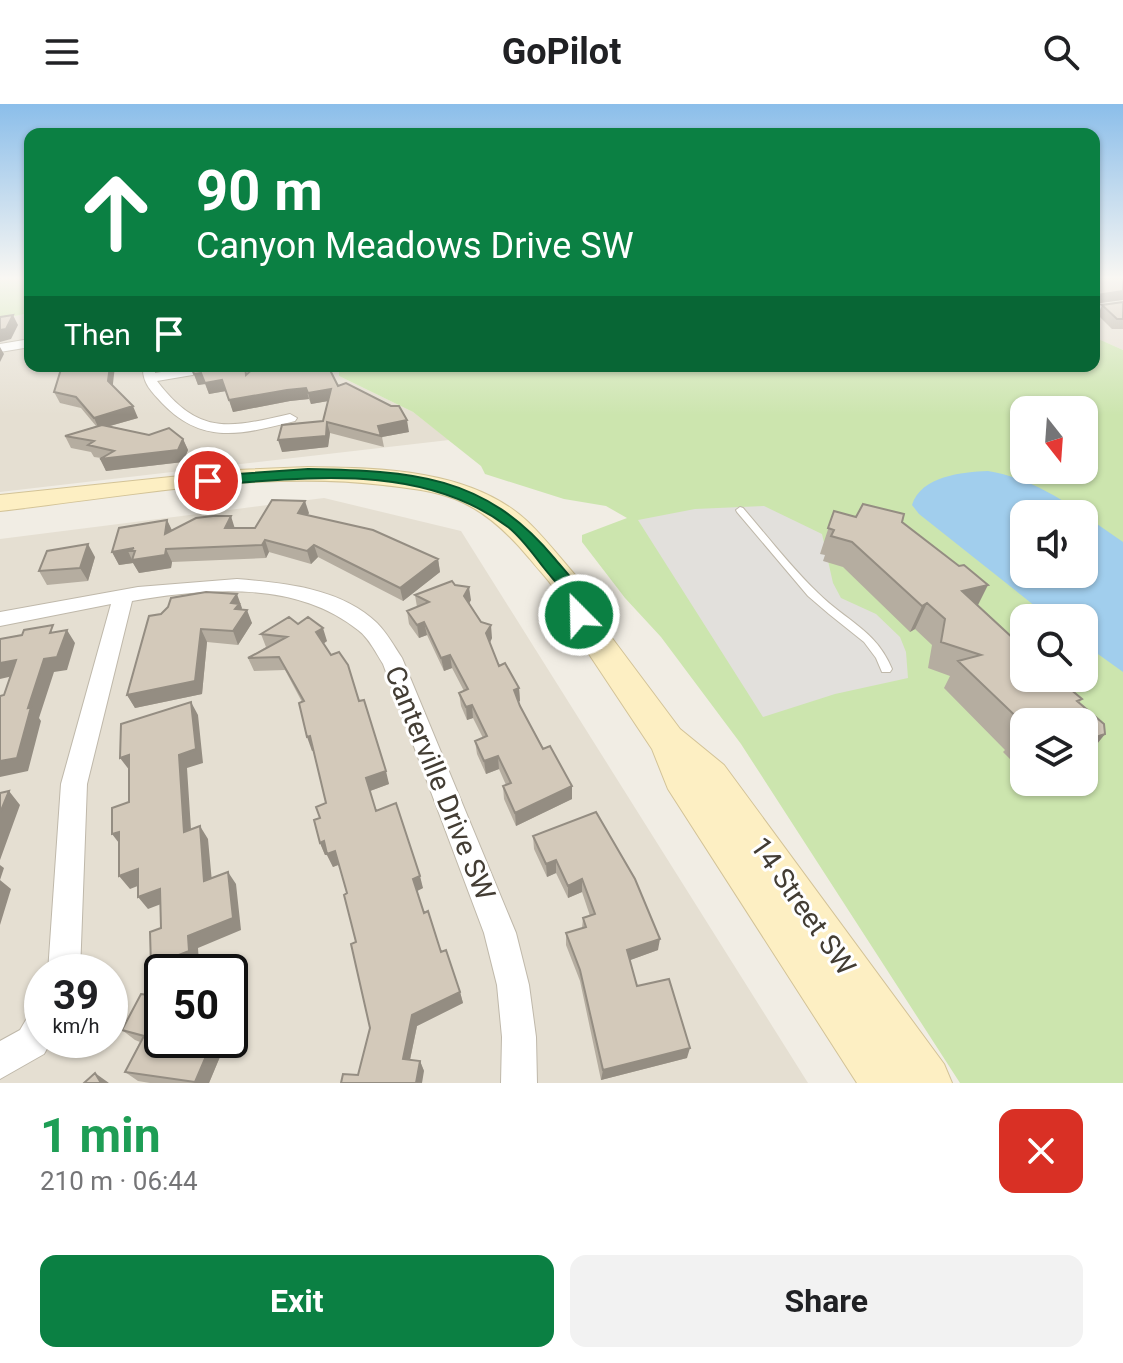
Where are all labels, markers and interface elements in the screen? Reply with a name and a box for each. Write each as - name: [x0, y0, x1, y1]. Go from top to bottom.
- icon: menu: [40, 30, 84, 74]
- icon: search: [1039, 30, 1083, 74]
- text: GoPilot: [502, 31, 621, 73]
- text: 90 m: [196, 158, 323, 224]
- icon: ahead: [64, 160, 168, 264]
- text: Canyon Meadows Drive SW: [196, 225, 634, 267]
- icon: arrive: [147, 312, 191, 356]
- text: Then: [64, 317, 131, 352]
- north arrow: [1010, 396, 1098, 484]
- map controls: [1010, 396, 1098, 796]
- pin: [174, 447, 242, 515]
- icon: arrive: [186, 459, 230, 503]
- button: sound: [1010, 500, 1098, 588]
- position arrow: [537, 573, 621, 657]
- button: search: [1010, 604, 1098, 692]
- street label: Canterville Drive SW: [378, 661, 502, 905]
- button: layers: [1010, 708, 1098, 796]
- street label: 14 Street SW: [743, 831, 863, 981]
- speed limit sign: 50: [144, 954, 248, 1058]
- text: 39: [53, 972, 99, 1019]
- text: km/h: [53, 1014, 99, 1038]
- text: 1 min: [40, 1107, 161, 1164]
- button: close: [999, 1109, 1083, 1193]
- text: 210 m · 06:44: [40, 1166, 198, 1196]
- button: Exit: [40, 1255, 554, 1347]
- button: Share: [570, 1255, 1083, 1347]

